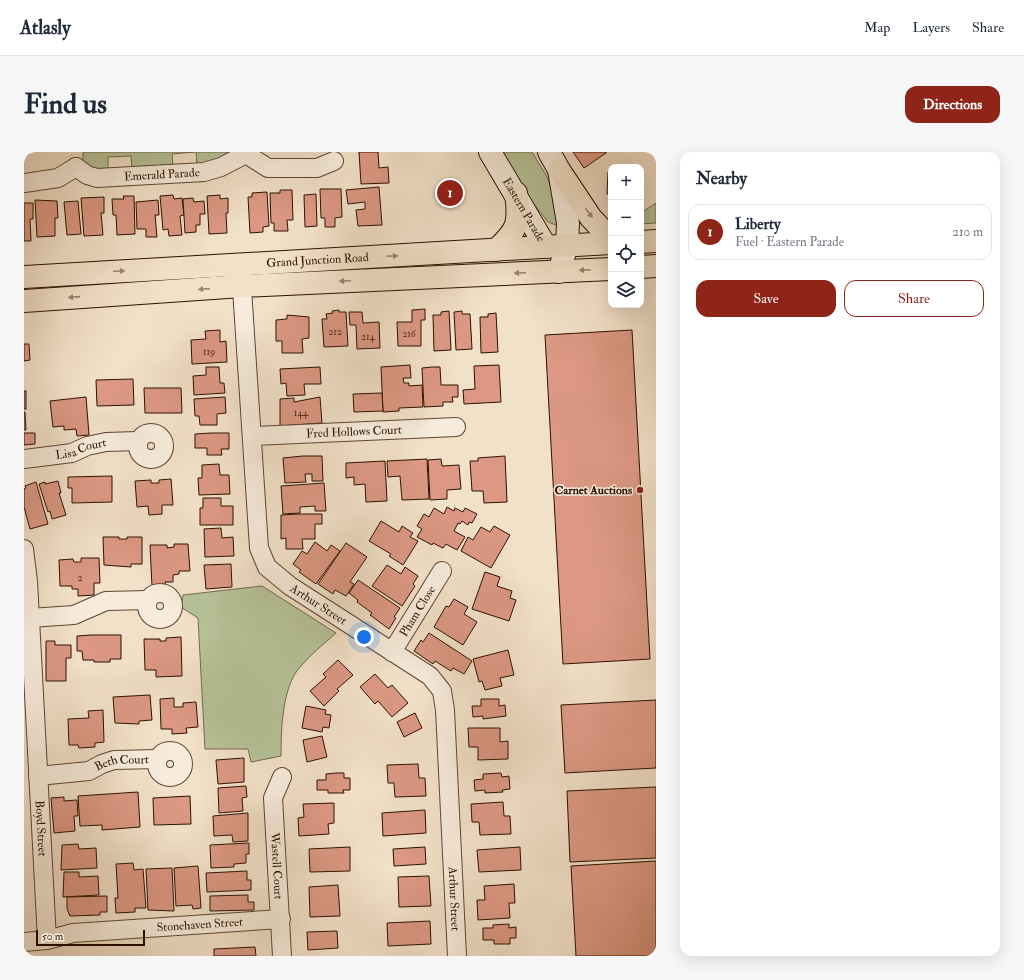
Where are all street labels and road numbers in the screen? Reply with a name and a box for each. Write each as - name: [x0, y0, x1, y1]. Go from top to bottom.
- street label: Emerald Parade: [124, 165, 200, 184]
- street label: Eastern Parade: [499, 175, 549, 244]
- street label: Grand Junction Road: [266, 250, 369, 270]
- street label: Fred Hollows Court: [306, 422, 402, 441]
- street label: Lisa Court: [54, 435, 108, 463]
- street label: Arthur Street: [287, 580, 350, 628]
- street label: Pham Close: [396, 583, 439, 639]
- street label: Beth Court: [92, 752, 149, 774]
- street label: Boyd Street: [32, 800, 50, 857]
- street label: Wastell Court: [267, 831, 286, 900]
- street label: Arthur Street: [445, 865, 463, 931]
- street label: Stonehaven Street: [156, 914, 243, 935]

